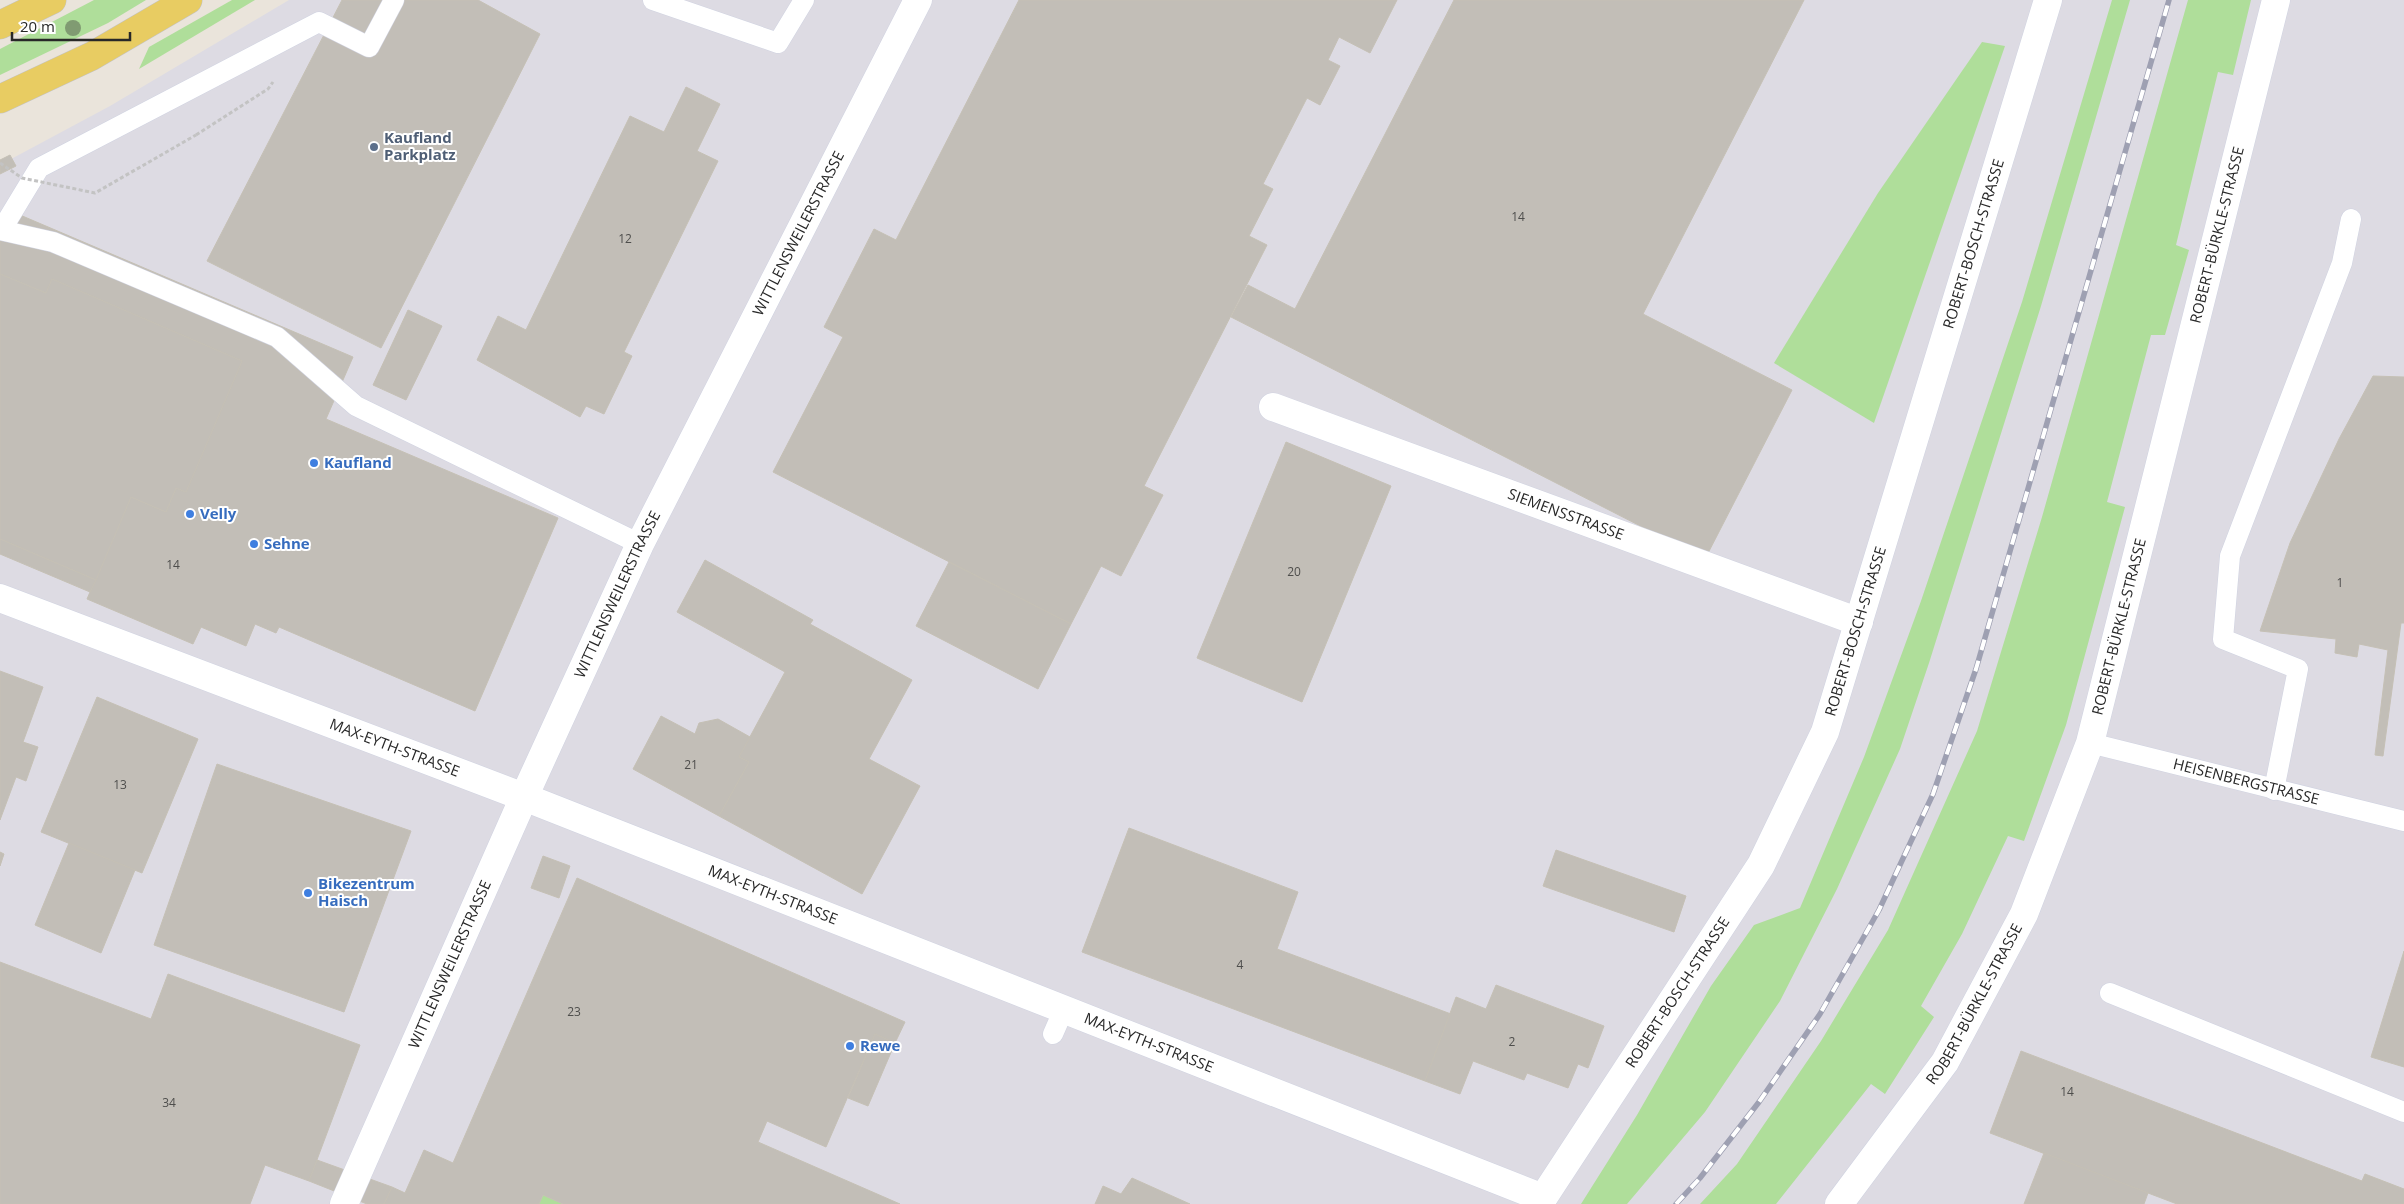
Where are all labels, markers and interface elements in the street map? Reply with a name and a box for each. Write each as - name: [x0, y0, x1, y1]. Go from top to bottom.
- scale bar: [12, 10, 130, 42]
- text: 20 m: [20, 16, 55, 36]
- place label: Kaufland Parkplatz: [384, 127, 456, 164]
- marker: Kaufland Parkplatz: [368, 141, 380, 153]
- street label: ROBERT-BÜRKLE-STRASSE: [2184, 144, 2248, 325]
- street label: WITTLENSWEILERSTRASSE: [747, 147, 848, 319]
- street label: ROBERT-BOSCH-STRASSE: [1937, 156, 2008, 331]
- house number: 14: [1511, 208, 1525, 225]
- house number: 12: [618, 230, 632, 247]
- place label: Kaufland: [324, 452, 392, 472]
- marker: Kaufland: [308, 457, 320, 469]
- street label: SIEMENSSTRASSE: [1505, 483, 1627, 544]
- place label: Velly: [200, 503, 237, 523]
- street label: WITTLENSWEILERSTRASSE: [569, 507, 664, 681]
- marker: Velly: [184, 508, 196, 520]
- place label: Sehne: [264, 533, 310, 553]
- street label: ROBERT-BÜRKLE-STRASSE: [2086, 536, 2150, 717]
- marker: Sehne: [248, 538, 260, 550]
- street label: ROBERT-BOSCH-STRASSE: [1819, 544, 1890, 718]
- house number: 14: [166, 556, 180, 573]
- house number: 20: [1287, 563, 1301, 580]
- house number: 1: [2337, 574, 2343, 591]
- street label: MAX-EYTH-STRASSE: [327, 713, 463, 781]
- street label: HEISENBERGSTRASSE: [2171, 753, 2322, 809]
- house number: 21: [684, 756, 698, 773]
- house number: 13: [113, 776, 127, 793]
- street label: MAX-EYTH-STRASSE: [706, 860, 841, 928]
- place label: Bikezentrum Haisch: [318, 873, 415, 910]
- street label: WITTLENSWEILERSTRASSE: [403, 877, 495, 1051]
- marker: Bikezentrum Haisch: [302, 887, 314, 899]
- street label: ROBERT-BOSCH-STRASSE: [1620, 913, 1733, 1071]
- street label: ROBERT-BÜRKLE-STRASSE: [1921, 920, 2026, 1088]
- house number: 4: [1237, 956, 1244, 973]
- house number: 23: [567, 1003, 581, 1020]
- street label: MAX-EYTH-STRASSE: [1082, 1007, 1217, 1076]
- house number: 2: [1509, 1033, 1516, 1050]
- place label: Rewe: [860, 1035, 901, 1055]
- marker: Rewe: [844, 1040, 856, 1052]
- house number: 14: [2060, 1083, 2074, 1100]
- house number: 34: [162, 1094, 176, 1111]

